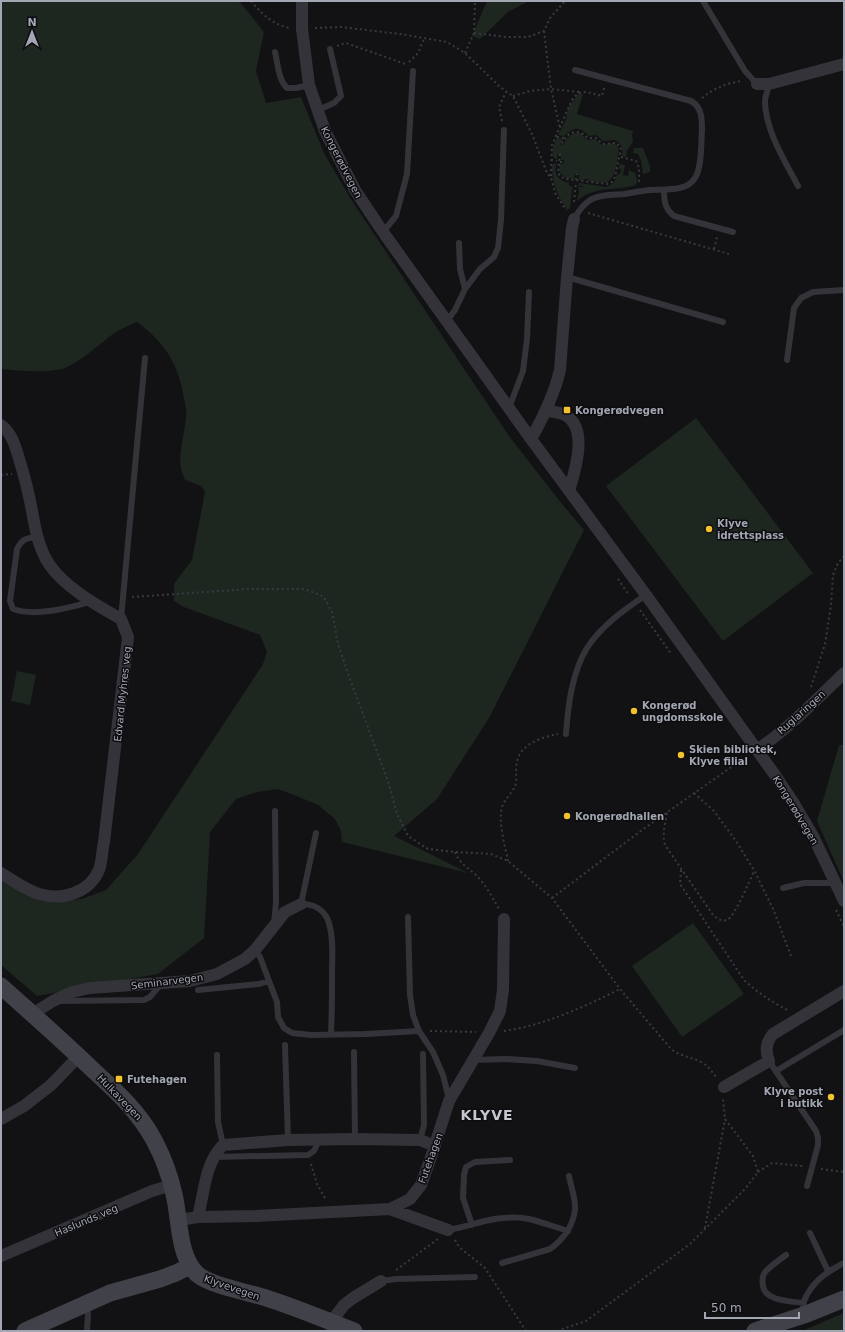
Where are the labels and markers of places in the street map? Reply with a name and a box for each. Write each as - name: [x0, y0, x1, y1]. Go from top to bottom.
- marker: Kongerødvegen: [562, 405, 572, 415]
- place label: Kongerødvegen: [575, 405, 664, 416]
- place label: Klyve idrettsplass: [717, 518, 784, 541]
- marker: Klyve idrettsplass: [704, 524, 714, 534]
- place label: Kongerød ungdomsskole: [642, 700, 723, 723]
- marker: Kongerød ungdomsskole: [629, 706, 639, 716]
- place label: Skien bibliotek, Klyve filial: [689, 744, 777, 767]
- marker: Skien bibliotek, Klyve filial: [676, 750, 686, 760]
- marker: Kongerødhallen: [562, 811, 572, 821]
- place label: Kongerødhallen: [575, 811, 664, 822]
- marker: Futehagen: [114, 1074, 124, 1084]
- place label: Futehagen: [127, 1074, 187, 1085]
- place label: Klyve post i butikk: [764, 1086, 823, 1109]
- marker: Klyve post i butikk: [826, 1092, 836, 1102]

